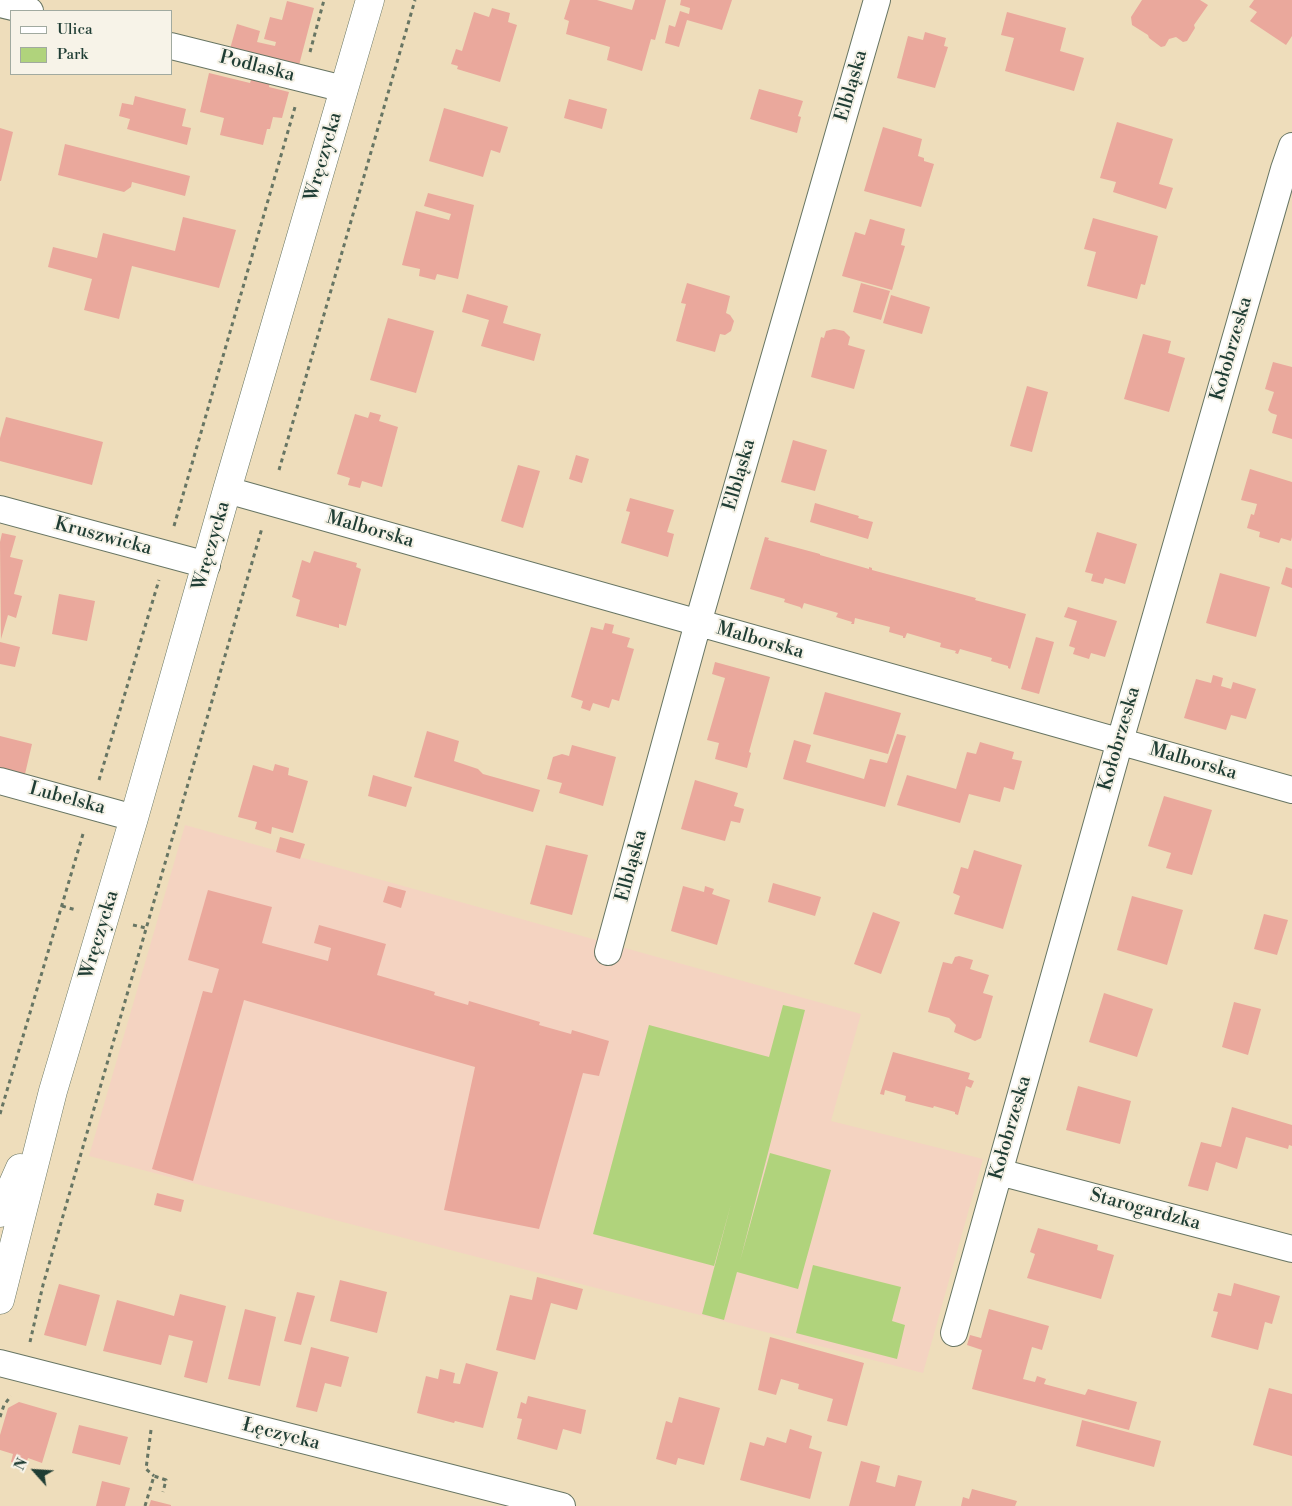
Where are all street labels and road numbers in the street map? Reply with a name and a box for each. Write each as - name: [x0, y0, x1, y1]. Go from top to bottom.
- street label: Podlaska: [217, 47, 297, 87]
- street label: Elbląska: [831, 48, 873, 124]
- street label: Wręczycka: [300, 110, 348, 204]
- street label: Kołobrzeska: [1206, 294, 1258, 404]
- street label: Elbląska: [719, 437, 761, 513]
- street label: Wręczycka: [188, 499, 236, 593]
- street label: Malborska: [323, 507, 417, 553]
- street label: Kruszwicka: [52, 513, 154, 561]
- street label: Malborska: [713, 618, 807, 664]
- street label: Kołobrzeska: [1094, 684, 1146, 794]
- street label: Malborska: [1146, 739, 1240, 785]
- street label: Lubelska: [26, 778, 108, 820]
- street label: Elbląska: [612, 828, 652, 904]
- street label: Wręczycka: [76, 888, 124, 982]
- street label: Kołobrzeska: [985, 1073, 1037, 1183]
- street label: Starogardzka: [1087, 1184, 1203, 1236]
- street label: Łęczycka: [240, 1414, 322, 1456]

